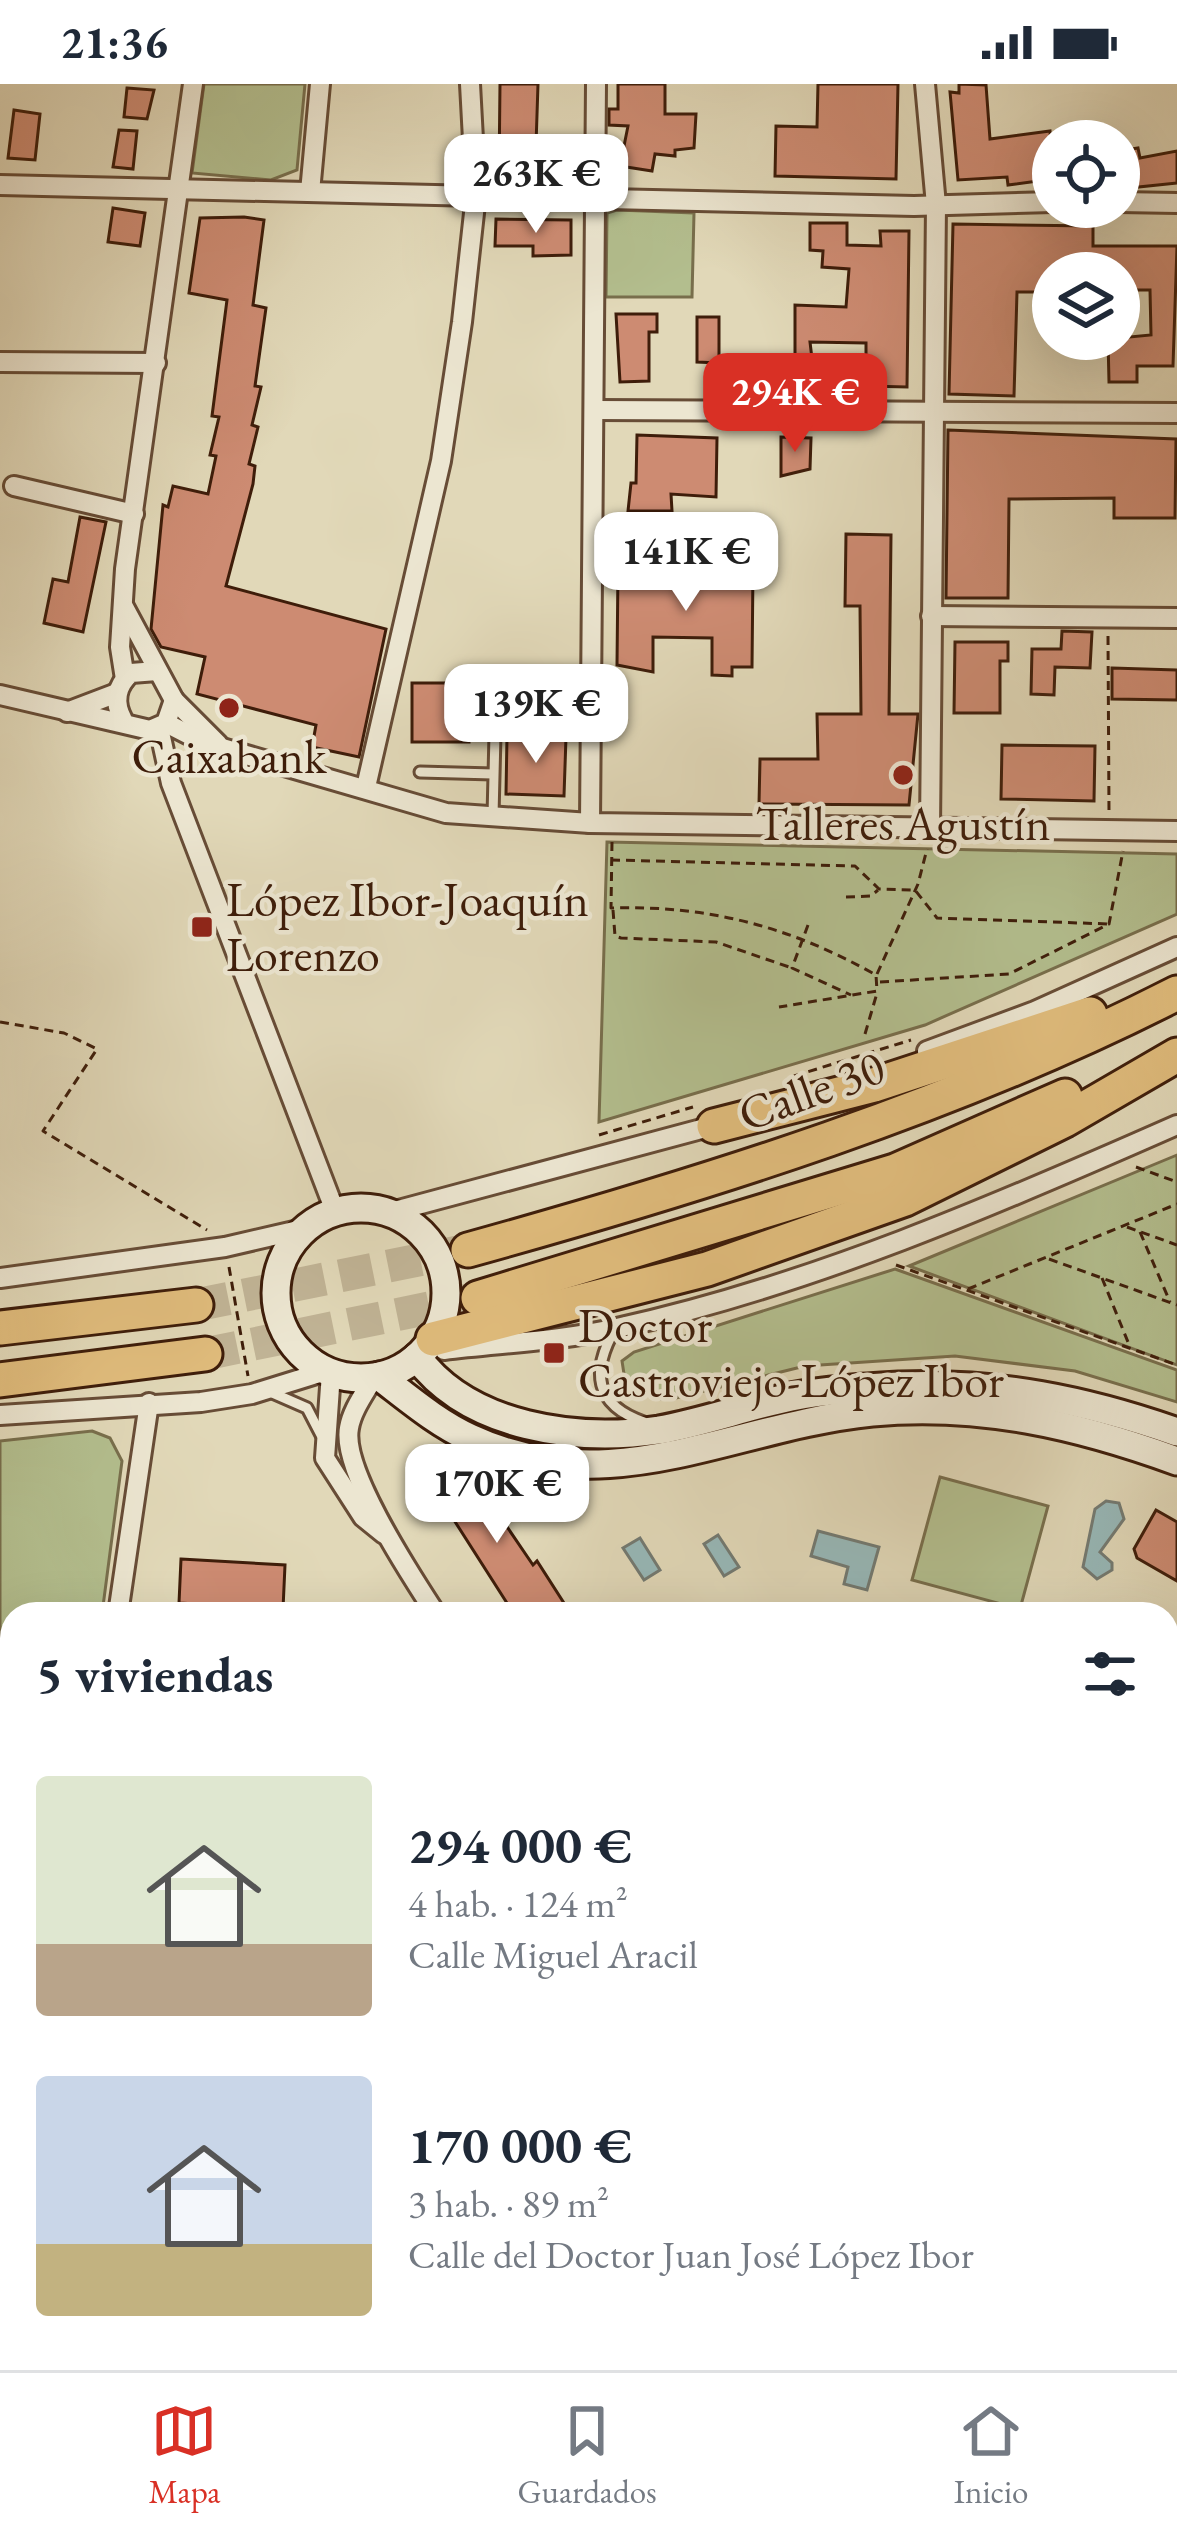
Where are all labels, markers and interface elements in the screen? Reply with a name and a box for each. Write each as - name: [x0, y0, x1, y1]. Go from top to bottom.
- text: 21:36: [60, 13, 168, 71]
- map controls: [1032, 120, 1140, 360]
- button: locate: [1032, 120, 1140, 228]
- pin: 263K €: [438, 134, 634, 236]
- text: 263K €: [471, 147, 601, 198]
- button: layers: [1032, 252, 1140, 360]
- pin: 294K €: [697, 353, 893, 455]
- text: 294K €: [730, 366, 860, 417]
- pin: 141K €: [588, 512, 784, 614]
- text: 141K €: [621, 525, 751, 576]
- pin: 139K €: [438, 664, 634, 766]
- text: 139K €: [471, 677, 601, 728]
- marker: Caixabank: [216, 695, 242, 721]
- place label: Caixabank: [132, 725, 327, 787]
- marker: Talleres Agustín: [890, 762, 916, 788]
- place label: Talleres Agustín: [756, 792, 1050, 854]
- place label: López Ibor-Joaquín Lorenzo: [226, 868, 589, 985]
- marker: López Ibor-Joaquín Lorenzo: [189, 914, 215, 940]
- street label: Calle 30: [730, 1035, 892, 1145]
- place label: Doctor Castroviejo-López Ibor: [578, 1294, 1004, 1411]
- marker: Doctor Castroviejo-López Ibor: [541, 1340, 567, 1366]
- pin: 170K €: [399, 1444, 595, 1546]
- text: 170K €: [432, 1457, 562, 1508]
- text: 5 viviendas: [36, 1641, 273, 1707]
- icon: filters: [1077, 1641, 1143, 1707]
- text: 294 000 €: [408, 1812, 632, 1878]
- icon: home: [132, 1824, 276, 1968]
- text: 4 hab. · 124 m²: [408, 1878, 628, 1929]
- text: Calle Miguel Aracil: [408, 1929, 698, 1980]
- text: 170 000 €: [408, 2112, 632, 2178]
- icon: home: [132, 2124, 276, 2268]
- text: 3 hab. · 89 m²: [408, 2178, 609, 2229]
- text: Calle del Doctor Juan José López Ibor: [408, 2229, 974, 2280]
- tab: Mapa: [149, 2398, 220, 2513]
- tab: Guardados: [518, 2398, 657, 2513]
- tab: Inicio: [954, 2398, 1028, 2513]

